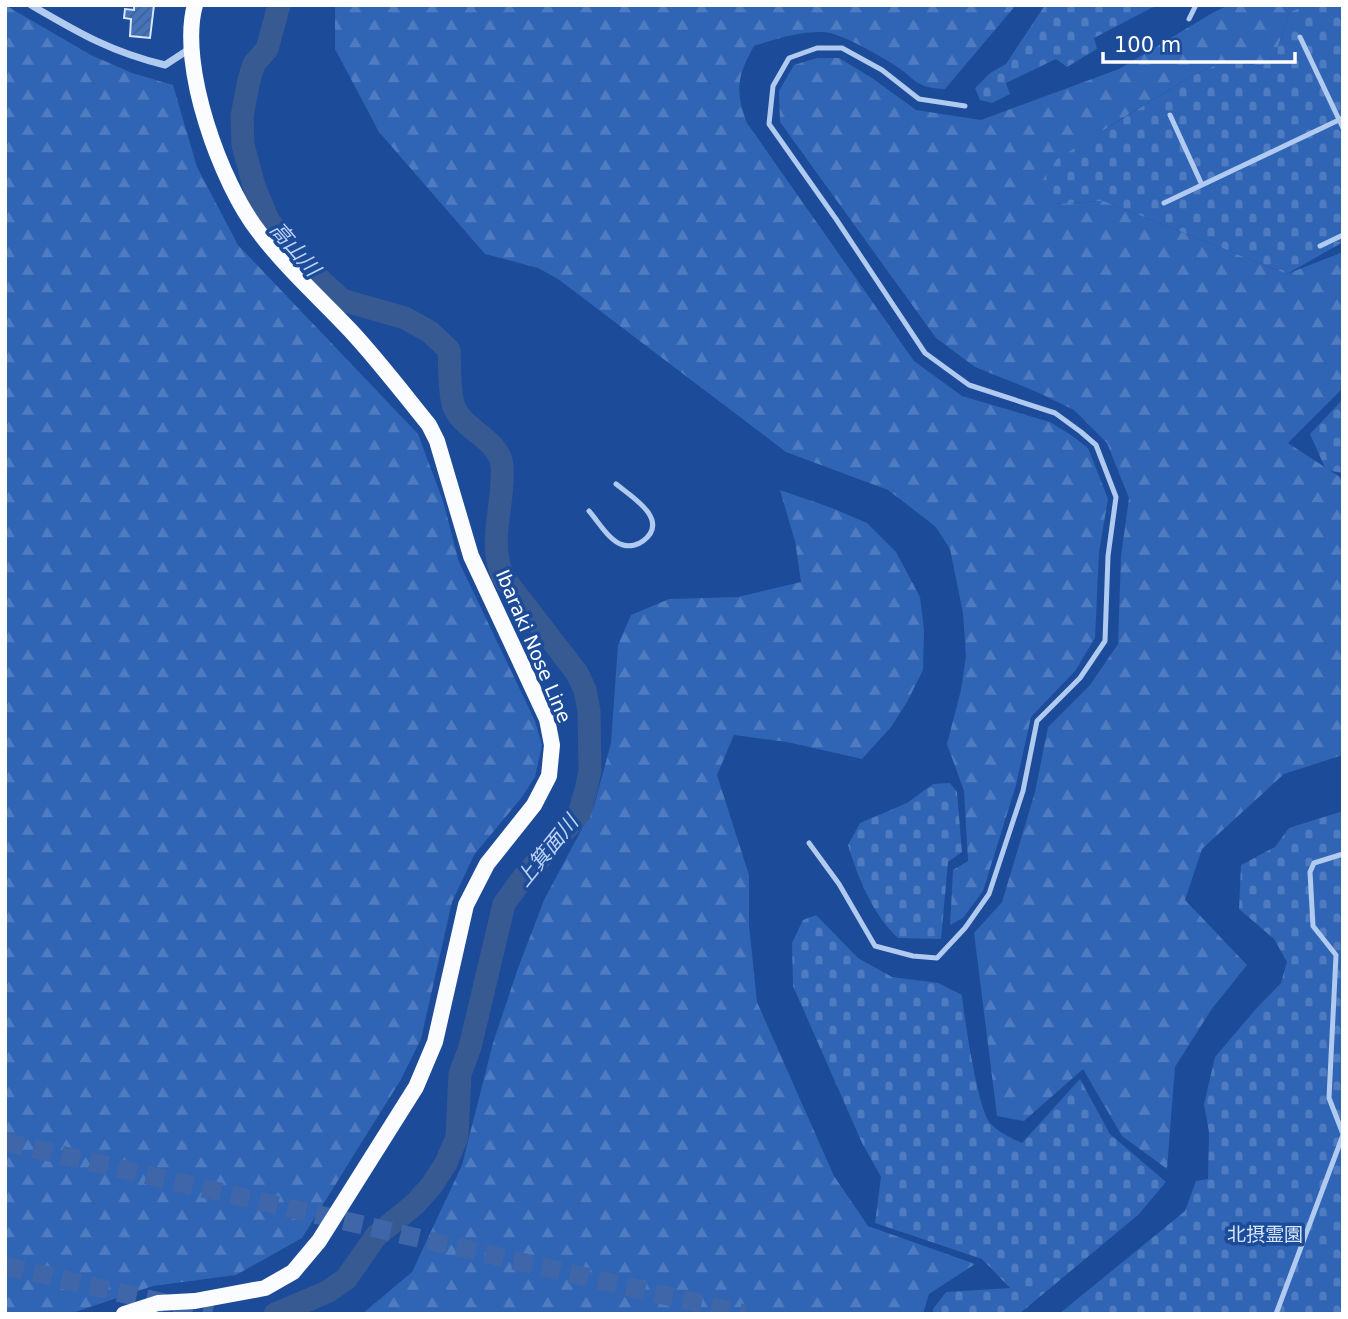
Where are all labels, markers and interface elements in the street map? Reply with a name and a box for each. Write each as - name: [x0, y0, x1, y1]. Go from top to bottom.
- scale bar: [1103, 21, 1296, 65]
- text: 100 m: [1114, 33, 1181, 57]
- water label: 高山川: [265, 217, 326, 282]
- street label: Ibaraki Nose Line: [492, 566, 576, 726]
- water label: 上箕面川: [511, 809, 584, 891]
- park label: 北摂霊園: [1227, 1223, 1303, 1245]

